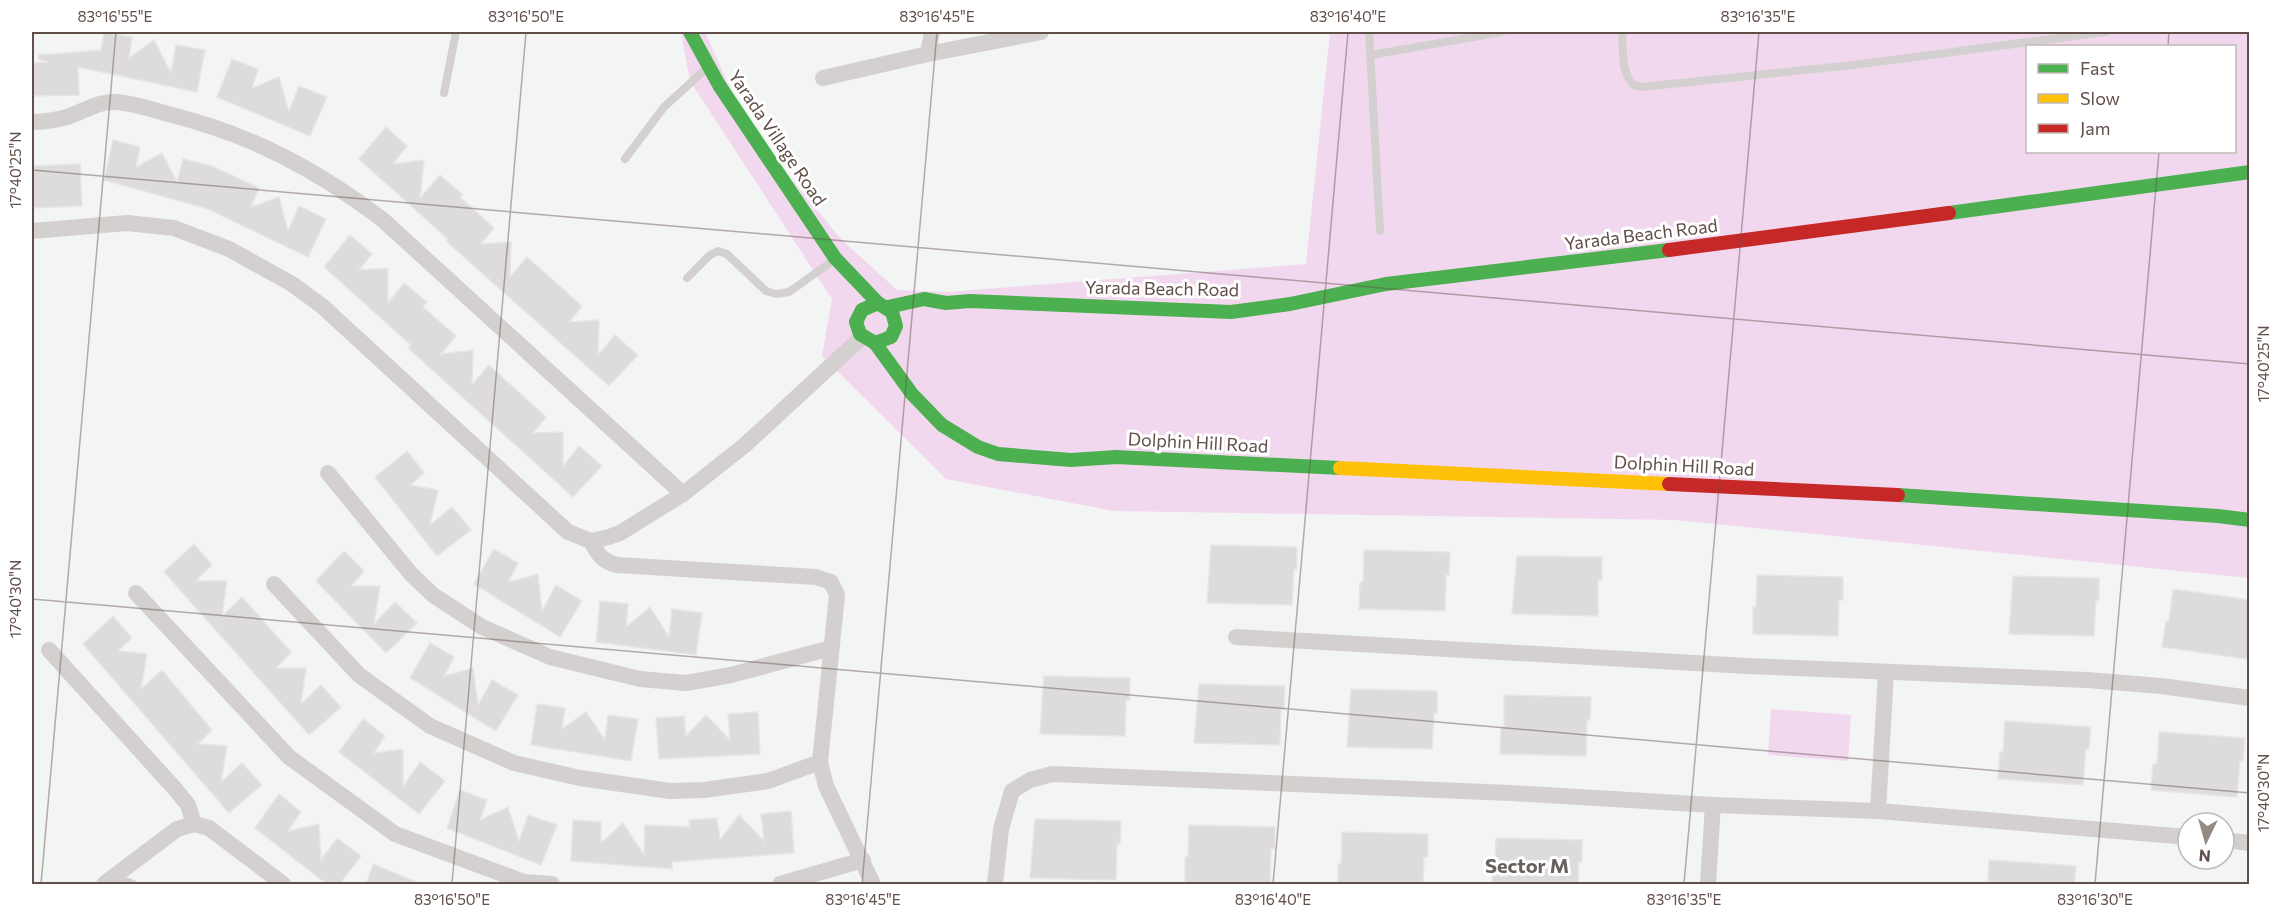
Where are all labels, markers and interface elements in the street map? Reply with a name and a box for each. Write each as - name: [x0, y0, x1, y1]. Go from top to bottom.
- text: 83°16'55"E: [78, 7, 153, 25]
- text: 83°16'50"E: [488, 7, 564, 25]
- text: 83°16'45"E: [899, 7, 975, 25]
- text: 83°16'40"E: [1310, 7, 1386, 25]
- text: 83°16'35"E: [1721, 7, 1796, 25]
- legend: [2026, 45, 2236, 153]
- text: Fast: [2080, 57, 2115, 79]
- street label: Yarada Village Road: [724, 65, 831, 210]
- text: Slow: [2080, 87, 2120, 109]
- text: Jam: [2080, 117, 2110, 139]
- text: 17°40'25"N: [6, 131, 24, 209]
- street label: Yarada Beach Road: [1563, 214, 1719, 254]
- street label: Yarada Beach Road: [1085, 276, 1239, 300]
- text: 17°40'25"N: [2254, 325, 2272, 403]
- street label: Dolphin Hill Road: [1127, 427, 1269, 457]
- street label: Dolphin Hill Road: [1613, 450, 1755, 480]
- text: 17°40'30"N: [6, 560, 24, 638]
- text: 17°40'30"N: [2254, 754, 2272, 832]
- north arrow: [2176, 811, 2236, 871]
- text: N: [2198, 846, 2211, 866]
- district label: Sector M: [1485, 853, 1569, 877]
- text: 83°16'50"E: [414, 890, 490, 908]
- text: 83°16'45"E: [825, 890, 901, 908]
- text: 83°16'40"E: [1235, 890, 1311, 908]
- text: 83°16'35"E: [1647, 890, 1722, 908]
- text: 83°16'30"E: [2057, 890, 2133, 908]

